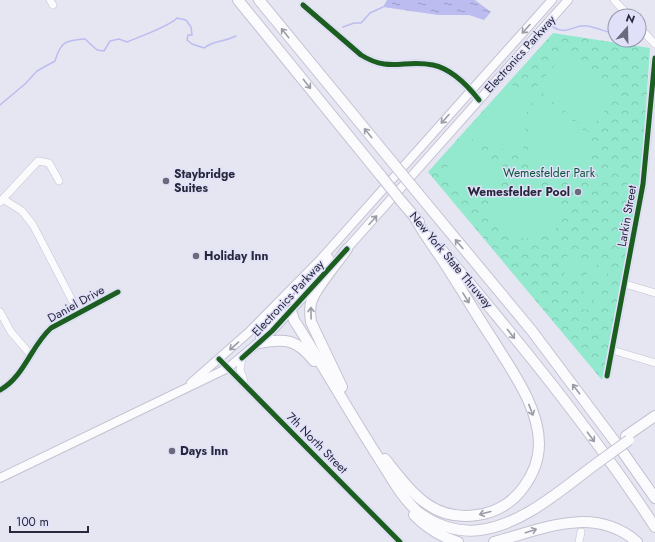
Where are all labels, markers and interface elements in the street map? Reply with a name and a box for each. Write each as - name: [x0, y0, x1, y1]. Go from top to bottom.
- north arrow: [607, 8, 647, 48]
- text: N: [624, 10, 637, 28]
- street label: Electronics Parkway: [480, 11, 560, 97]
- one-way arrow: [521, 24, 530, 34]
- one-way arrow: [281, 27, 290, 38]
- one-way arrow: [303, 79, 311, 90]
- one-way arrow: [441, 114, 450, 125]
- one-way arrow: [363, 128, 372, 138]
- park label: Wemesfelder Park: [503, 164, 596, 182]
- place label: Staybridge Suites: [174, 165, 235, 197]
- marker: Staybridge Suites: [161, 176, 171, 186]
- place label: Wemesfelder Pool: [468, 183, 570, 201]
- street label: Larkin Street: [613, 184, 641, 248]
- marker: Wemesfelder Pool: [573, 187, 583, 197]
- street label: New York State Thruway: [405, 208, 497, 313]
- one-way arrow: [368, 215, 377, 225]
- one-way arrow: [455, 238, 464, 249]
- place label: Holiday Inn: [204, 247, 268, 265]
- marker: Holiday Inn: [191, 251, 201, 261]
- street label: Electronics Parkway: [248, 255, 329, 340]
- street label: Daniel Drive: [44, 281, 108, 327]
- one-way arrow: [462, 292, 470, 303]
- one-way arrow: [307, 307, 315, 320]
- one-way arrow: [507, 328, 516, 339]
- one-way arrow: [229, 341, 240, 350]
- one-way arrow: [572, 383, 580, 394]
- one-way arrow: [528, 403, 536, 415]
- street label: 7th North Street: [282, 408, 352, 478]
- one-way arrow: [587, 431, 595, 442]
- place label: Days Inn: [180, 442, 228, 460]
- marker: Days Inn: [167, 446, 177, 456]
- scale bar: [10, 508, 88, 534]
- one-way arrow: [479, 510, 492, 518]
- text: 100 m: [16, 513, 49, 531]
- one-way arrow: [524, 527, 537, 534]

